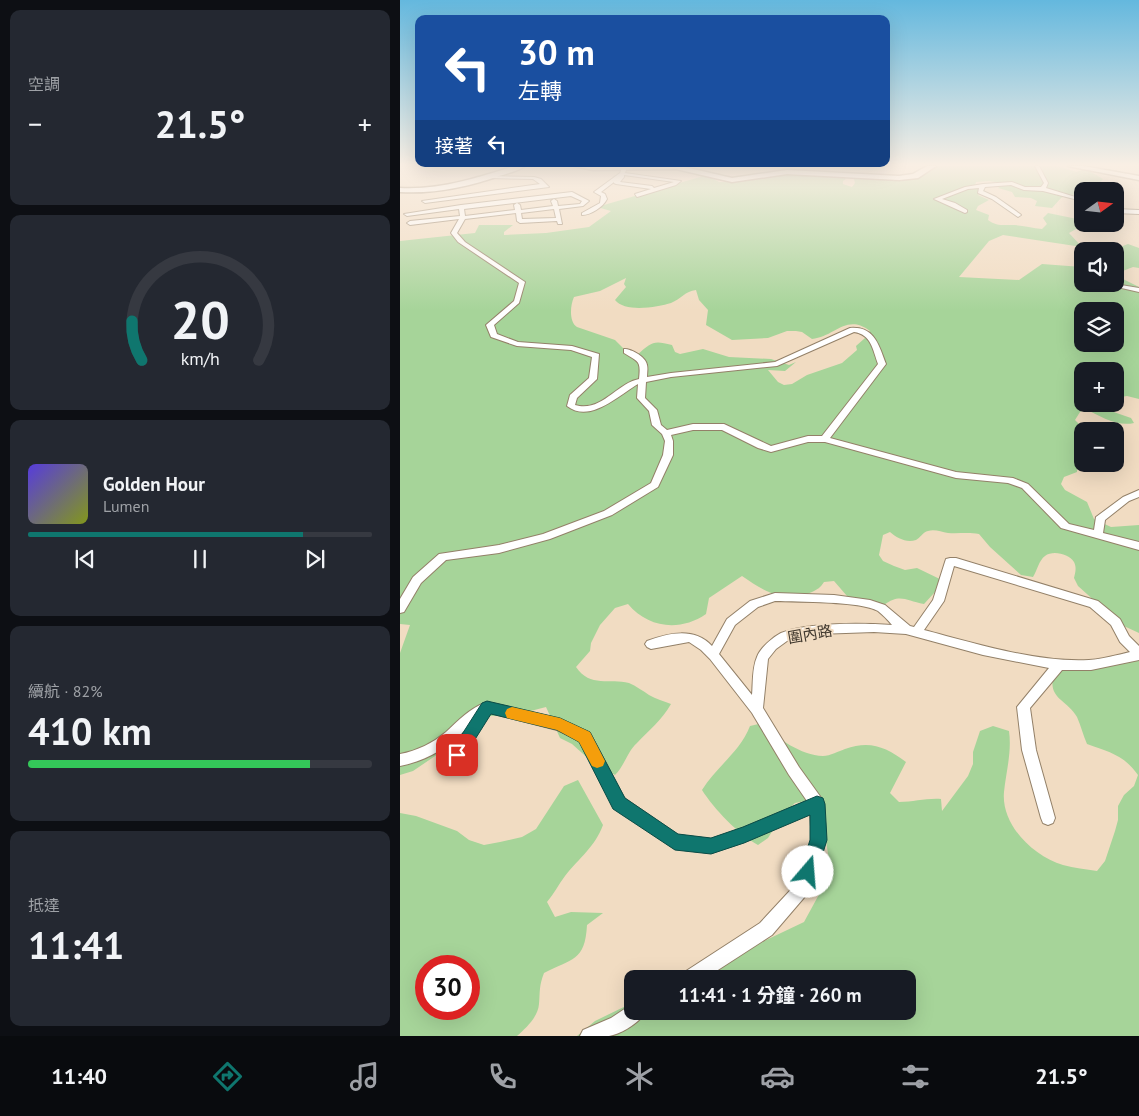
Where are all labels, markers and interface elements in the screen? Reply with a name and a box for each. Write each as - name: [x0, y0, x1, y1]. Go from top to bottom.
- text: 30 m: [518, 29, 595, 75]
- icon: left: [435, 35, 500, 100]
- text: 空調: [28, 74, 60, 94]
- text: 左轉: [518, 77, 562, 105]
- text: 21.5°: [155, 99, 245, 148]
- text: −: [28, 105, 42, 142]
- text: +: [358, 105, 372, 142]
- icon: left: [483, 130, 511, 158]
- text: 接著: [435, 134, 473, 158]
- north arrow: [1074, 182, 1124, 232]
- map controls: [1074, 182, 1124, 472]
- button: sound: [1074, 242, 1124, 292]
- text: 20: [171, 286, 229, 353]
- button: layers: [1074, 302, 1124, 352]
- text: km/h: [180, 347, 220, 370]
- button: +: [1074, 362, 1124, 412]
- button: −: [1074, 422, 1124, 472]
- text: Golden Hour: [103, 472, 205, 496]
- text: Lumen: [103, 496, 149, 516]
- icon: previous: [71, 545, 99, 573]
- icon: pause: [186, 545, 214, 573]
- icon: next: [301, 545, 329, 573]
- street label: 圍內路: [786, 621, 834, 647]
- text: 續航 · 82%: [28, 681, 103, 701]
- text: 410 km: [28, 706, 152, 755]
- pin: [436, 734, 478, 776]
- icon: arrive: [443, 741, 471, 769]
- position arrow: [781, 845, 833, 897]
- text: 抵達: [28, 895, 60, 915]
- text: 11:41: [28, 920, 124, 969]
- speed limit sign: 30: [415, 955, 480, 1020]
- text: 11:41 · 1 分鐘 · 260 m: [678, 983, 862, 1007]
- icon: directions: [210, 1059, 245, 1094]
- icon: music: [347, 1059, 382, 1094]
- icon: phone: [485, 1059, 520, 1094]
- icon: climate: [622, 1059, 657, 1094]
- icon: car: [760, 1059, 795, 1094]
- icon: filters: [898, 1059, 933, 1094]
- text: 11:40: [51, 1062, 107, 1090]
- text: 21.5°: [1035, 1062, 1088, 1090]

